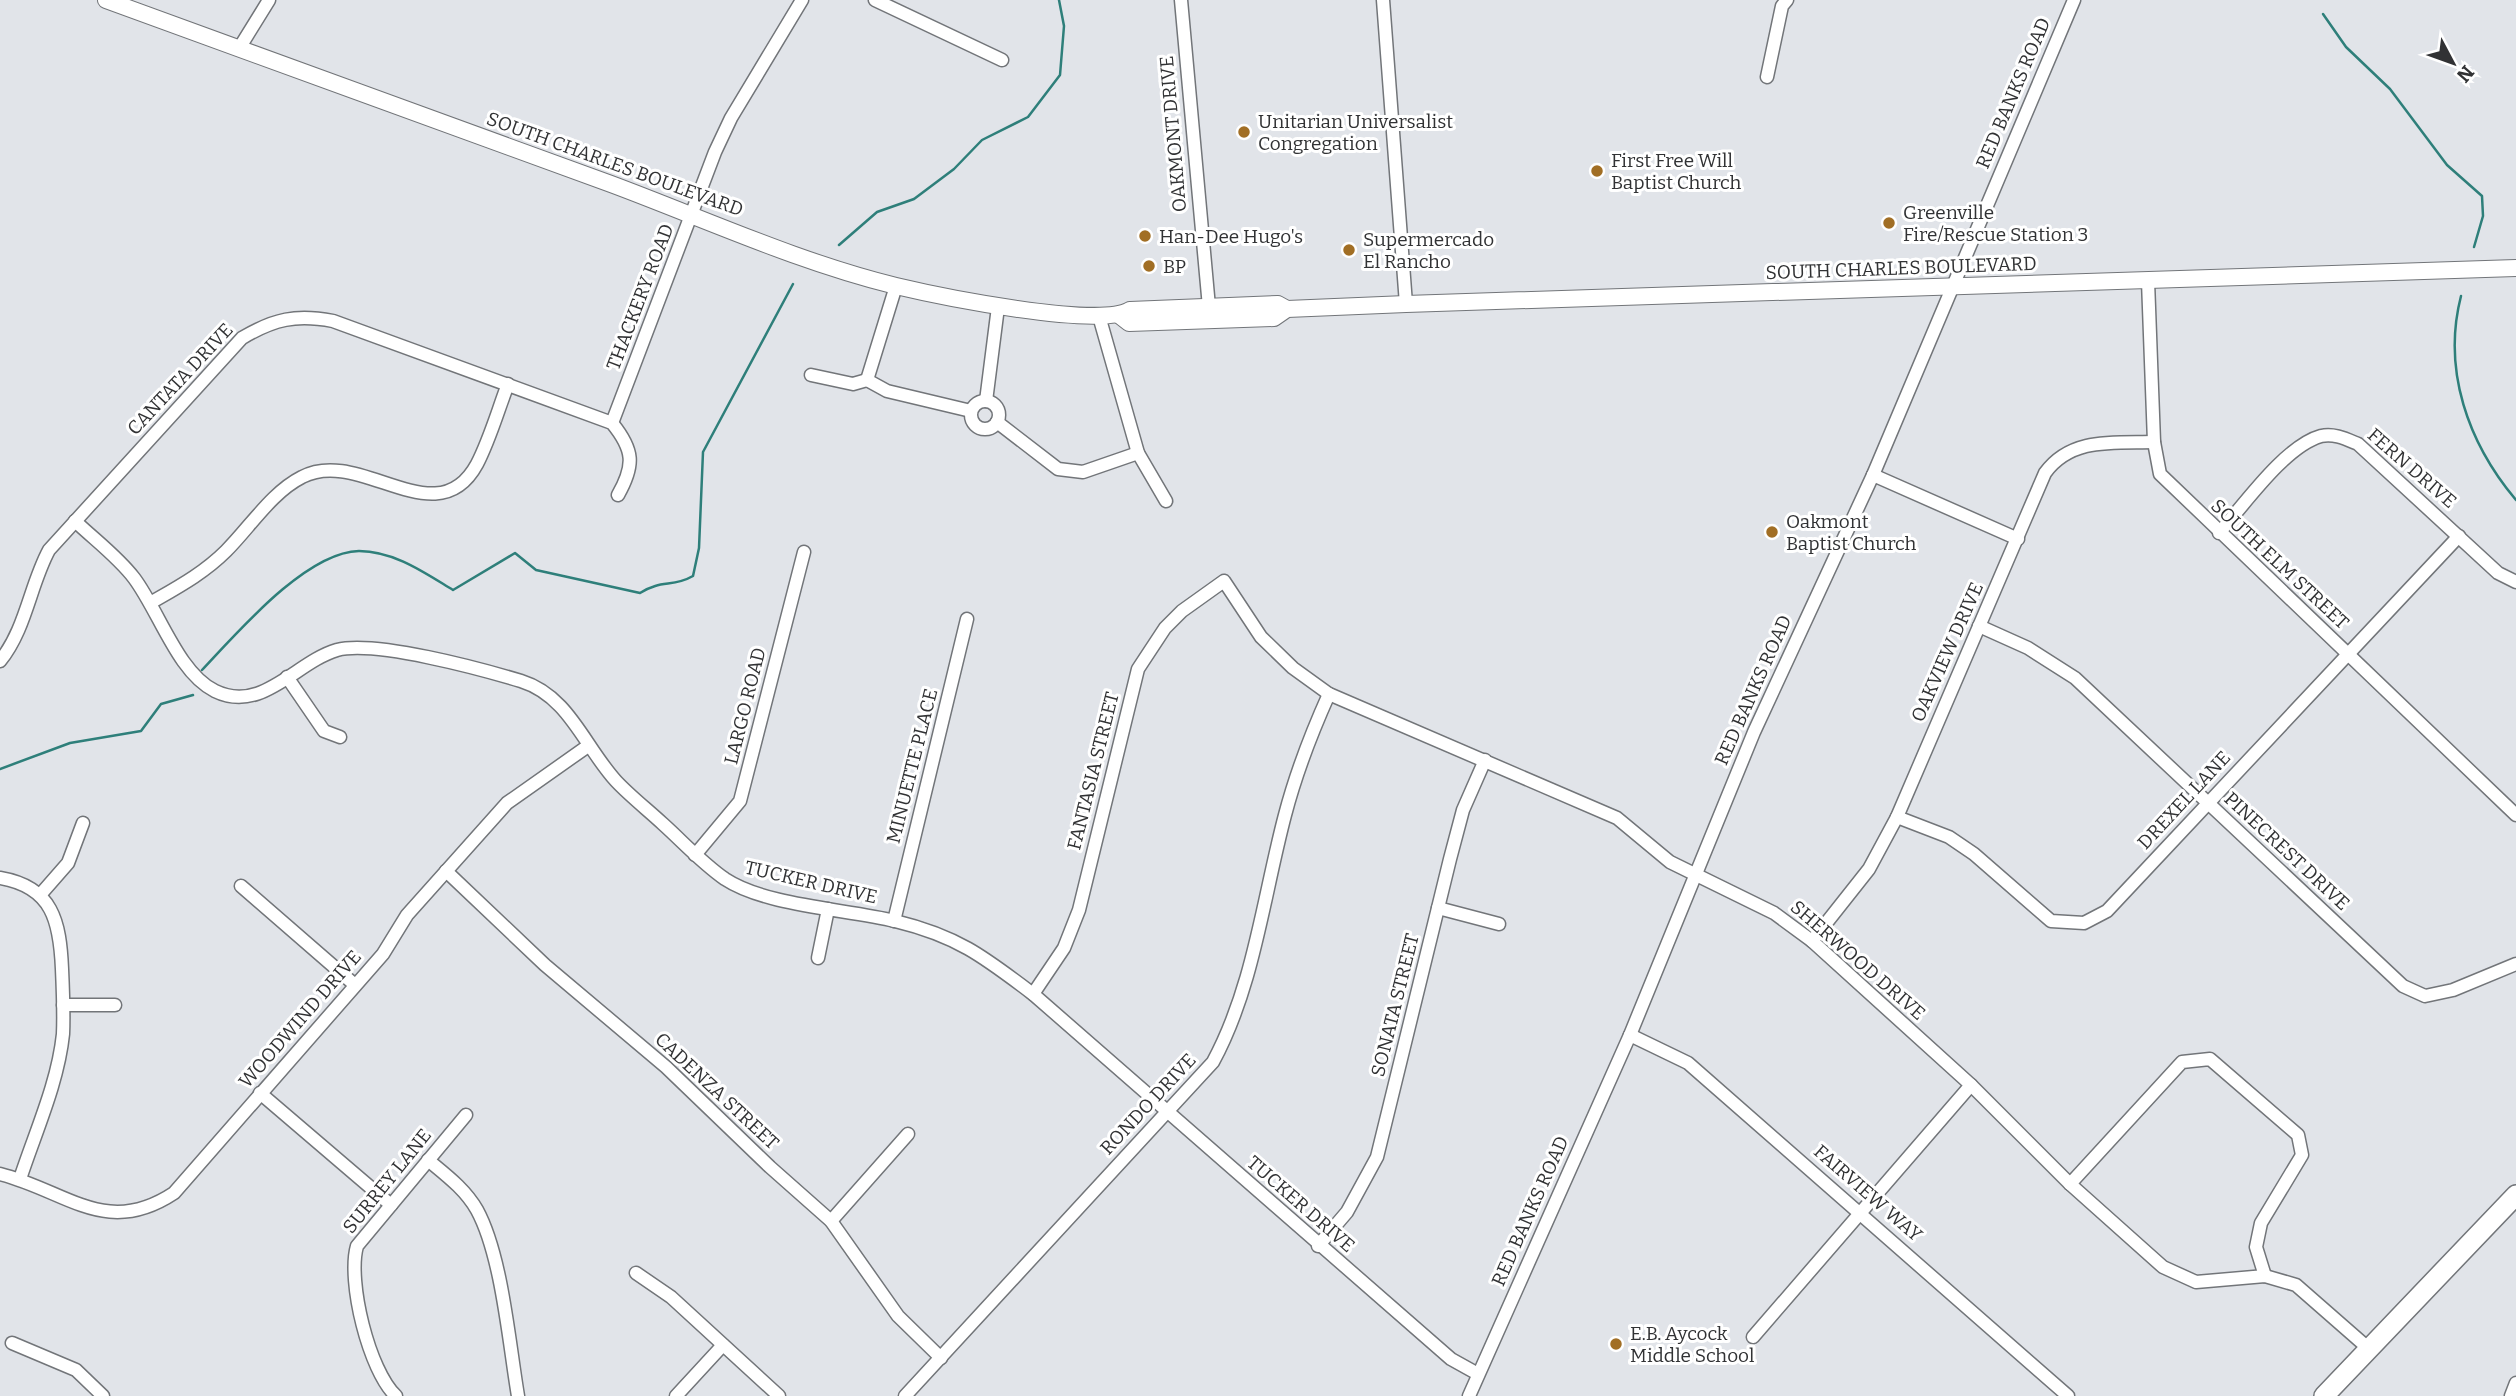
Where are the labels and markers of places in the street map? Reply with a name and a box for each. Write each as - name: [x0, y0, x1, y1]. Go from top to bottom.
- place label: Unitarian Universalist Congregation: [1258, 110, 1453, 155]
- marker: Unitarian Universalist Congregation: [1236, 124, 1252, 140]
- place label: First Free Will Baptist Church: [1611, 149, 1741, 194]
- marker: First Free Will Baptist Church: [1589, 163, 1605, 179]
- place label: Greenville Fire/Rescue Station 3: [1903, 201, 2088, 246]
- marker: Greenville Fire/Rescue Station 3: [1881, 215, 1897, 231]
- place label: Han-Dee Hugo's: [1159, 225, 1303, 248]
- marker: Han-Dee Hugo's: [1137, 228, 1153, 244]
- place label: Supermercado El Rancho: [1363, 228, 1494, 273]
- marker: Supermercado El Rancho: [1341, 242, 1357, 258]
- place label: BP: [1163, 255, 1186, 278]
- marker: BP: [1141, 258, 1157, 274]
- place label: Oakmont Baptist Church: [1786, 510, 1916, 555]
- marker: Oakmont Baptist Church: [1764, 524, 1780, 540]
- place label: E.B. Aycock Middle School: [1630, 1322, 1754, 1367]
- marker: E.B. Aycock Middle School: [1608, 1336, 1624, 1352]

